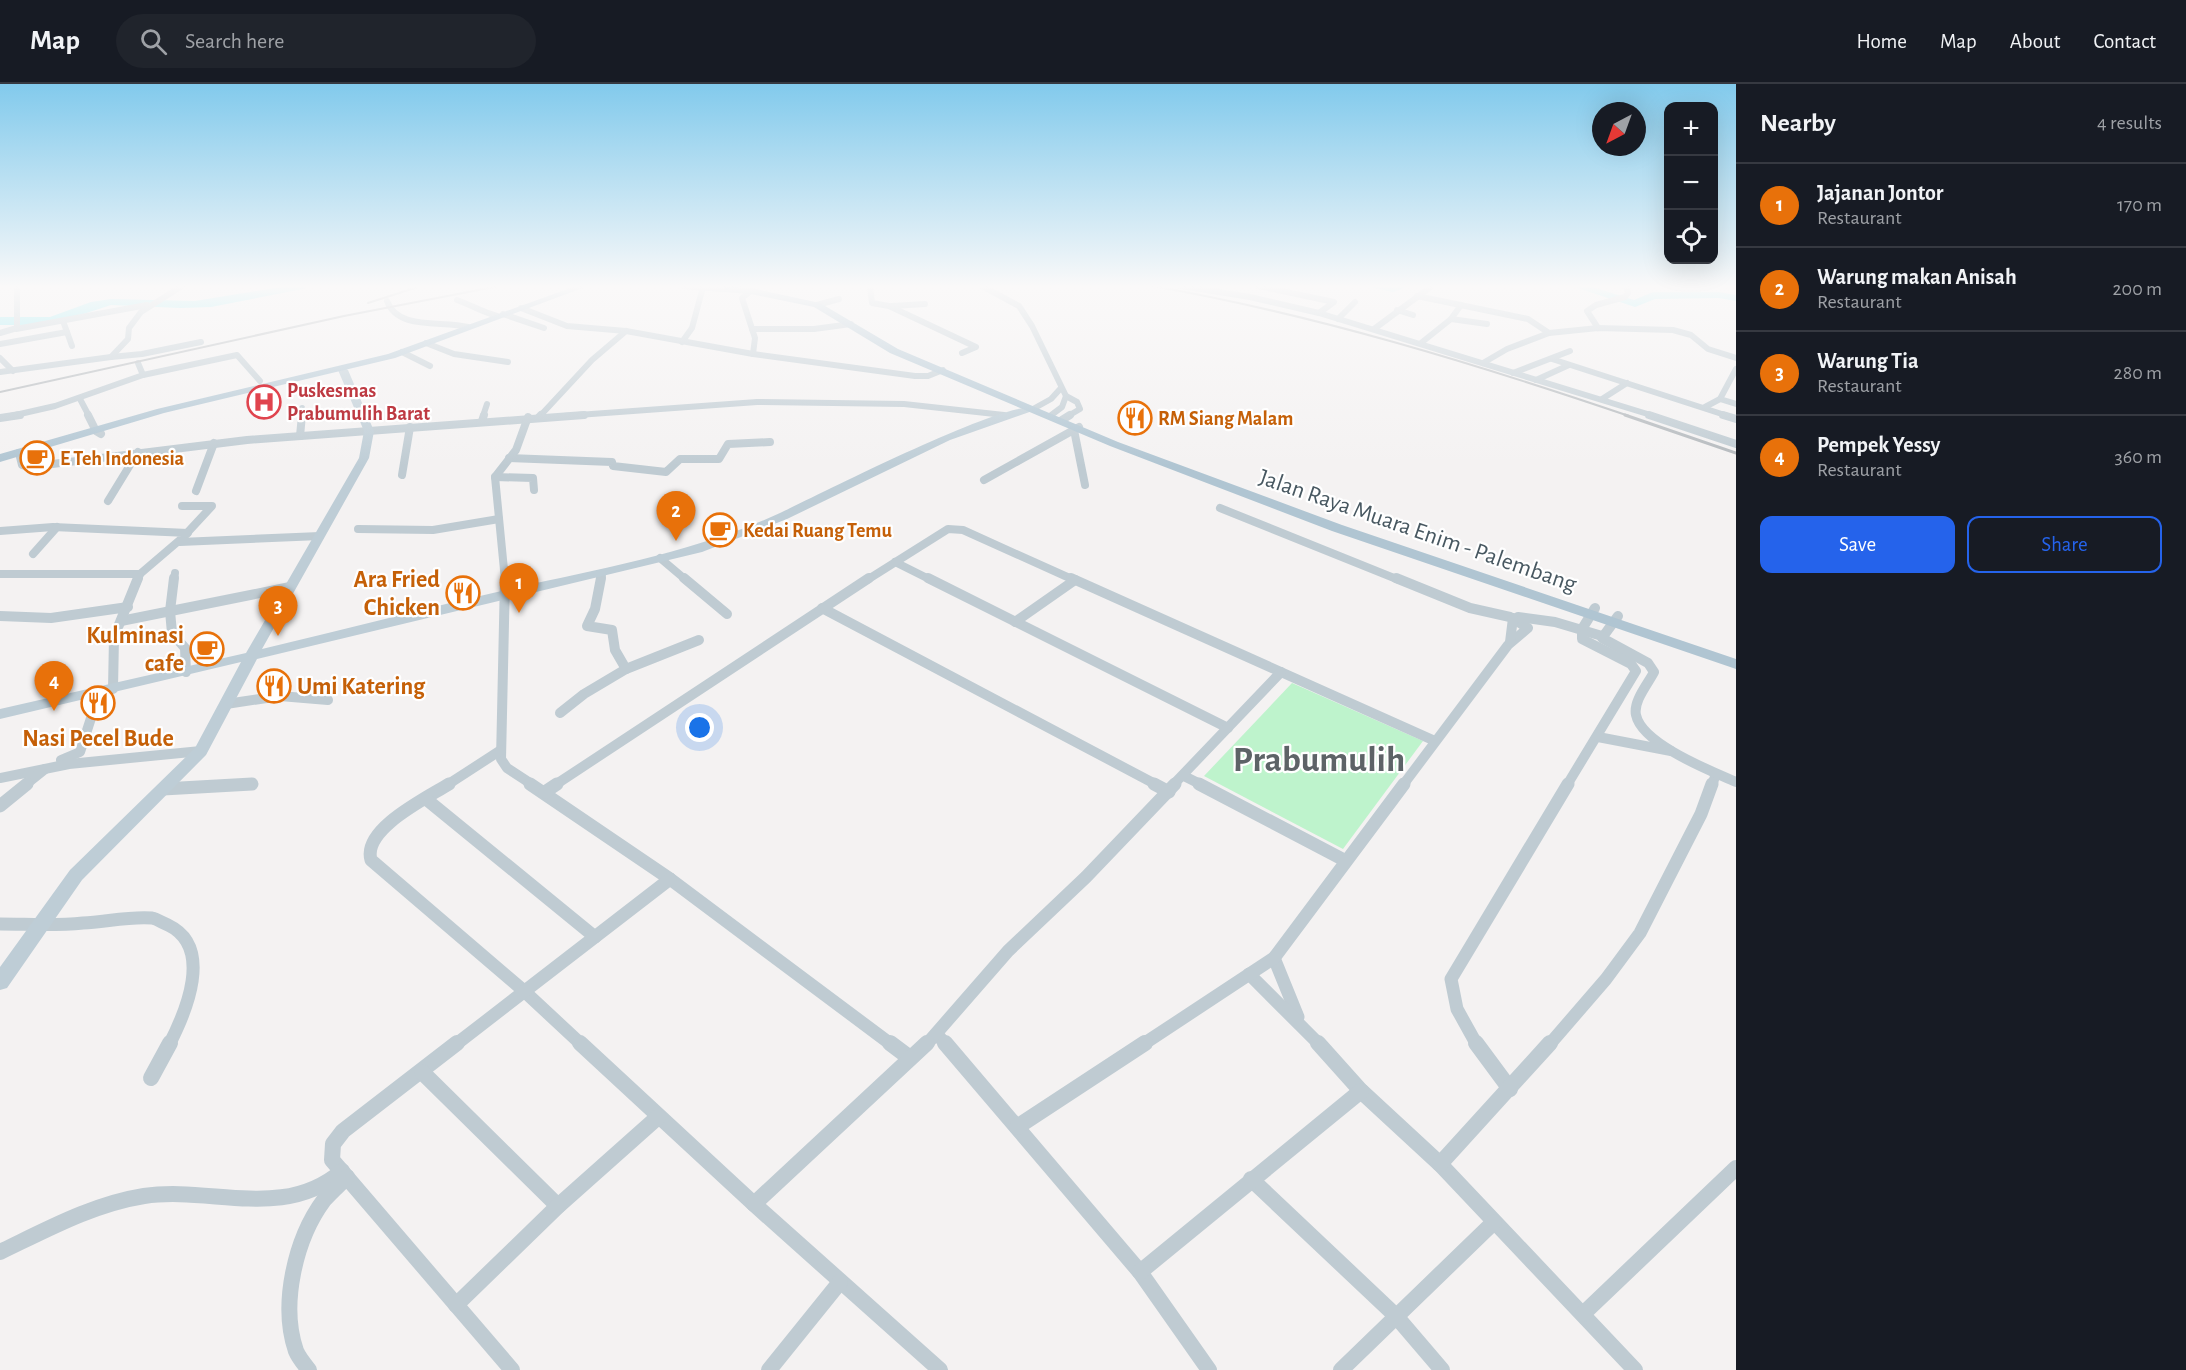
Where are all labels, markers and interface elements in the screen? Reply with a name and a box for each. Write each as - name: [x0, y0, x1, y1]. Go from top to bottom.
- search box: [116, 14, 536, 68]
- icon: search: [137, 25, 170, 58]
- text: Map: [30, 27, 80, 55]
- text: Search here: [185, 30, 284, 52]
- text: Home: [1856, 31, 1907, 52]
- text: Map: [1940, 31, 1977, 52]
- text: About: [2010, 31, 2060, 52]
- text: Contact: [2093, 31, 2156, 52]
- north arrow: [1592, 102, 1646, 156]
- map controls: [1664, 102, 1718, 264]
- button: +: [1664, 102, 1718, 156]
- text: Nearby: [1760, 110, 1836, 136]
- text: 4 results: [2097, 113, 2162, 133]
- button: −: [1664, 156, 1718, 210]
- text: Jajanan Jontor: [1817, 182, 1943, 204]
- text: 1: [1776, 195, 1783, 215]
- text: 170 m: [2117, 195, 2162, 215]
- text: Restaurant: [1817, 208, 1902, 228]
- button: locate: [1664, 210, 1718, 264]
- text: Warung makan Anisah: [1817, 266, 2017, 288]
- text: 2: [1775, 279, 1784, 299]
- text: 200 m: [2112, 279, 2162, 299]
- text: Restaurant: [1817, 292, 1902, 312]
- text: Warung Tia: [1817, 350, 1919, 372]
- text: 3: [1775, 363, 1784, 383]
- text: 280 m: [2114, 363, 2162, 383]
- text: Restaurant: [1817, 376, 1902, 396]
- place label: Puskesmas Prabumulih Barat: [287, 381, 430, 424]
- hospital icon: Puskesmas Prabumulih Barat: [246, 384, 282, 420]
- restaurant icon: RM Siang Malam: [1117, 400, 1153, 436]
- place label: RM Siang Malam: [1158, 409, 1293, 429]
- text: Pempek Yessy: [1817, 434, 1940, 456]
- cafe icon: E Teh Indonesia: [19, 440, 55, 476]
- text: 4: [1774, 447, 1785, 467]
- text: 360 m: [2115, 447, 2162, 467]
- place label: E Teh Indonesia: [60, 449, 185, 469]
- text: Restaurant: [1817, 460, 1902, 480]
- street label: Jalan Raya Muara Enim - Palembang: [1256, 465, 1580, 597]
- pin: 2: [656, 492, 696, 541]
- cafe icon: Kedai Ruang Temu: [702, 512, 738, 548]
- button: Save: [1760, 516, 1955, 573]
- button: Share: [1967, 516, 2162, 573]
- place label: Kedai Ruang Temu: [743, 521, 892, 541]
- pin: 1: [500, 564, 538, 613]
- place label: Ara Fried Chicken: [354, 568, 440, 620]
- restaurant icon: Ara Fried Chicken: [445, 575, 481, 611]
- pin: 3: [258, 586, 298, 636]
- place label: Kulminasi cafe: [86, 624, 184, 676]
- cafe icon: Kulminasi cafe: [189, 631, 225, 667]
- pin: 4: [34, 662, 74, 711]
- restaurant icon: Umi Katering: [256, 668, 292, 704]
- place label: Umi Katering: [297, 675, 426, 699]
- restaurant icon: Nasi Pecel Bude: [80, 685, 116, 721]
- your location: [685, 713, 714, 742]
- place label: Nasi Pecel Bude: [22, 727, 174, 751]
- district label: Prabumulih: [1233, 742, 1405, 778]

